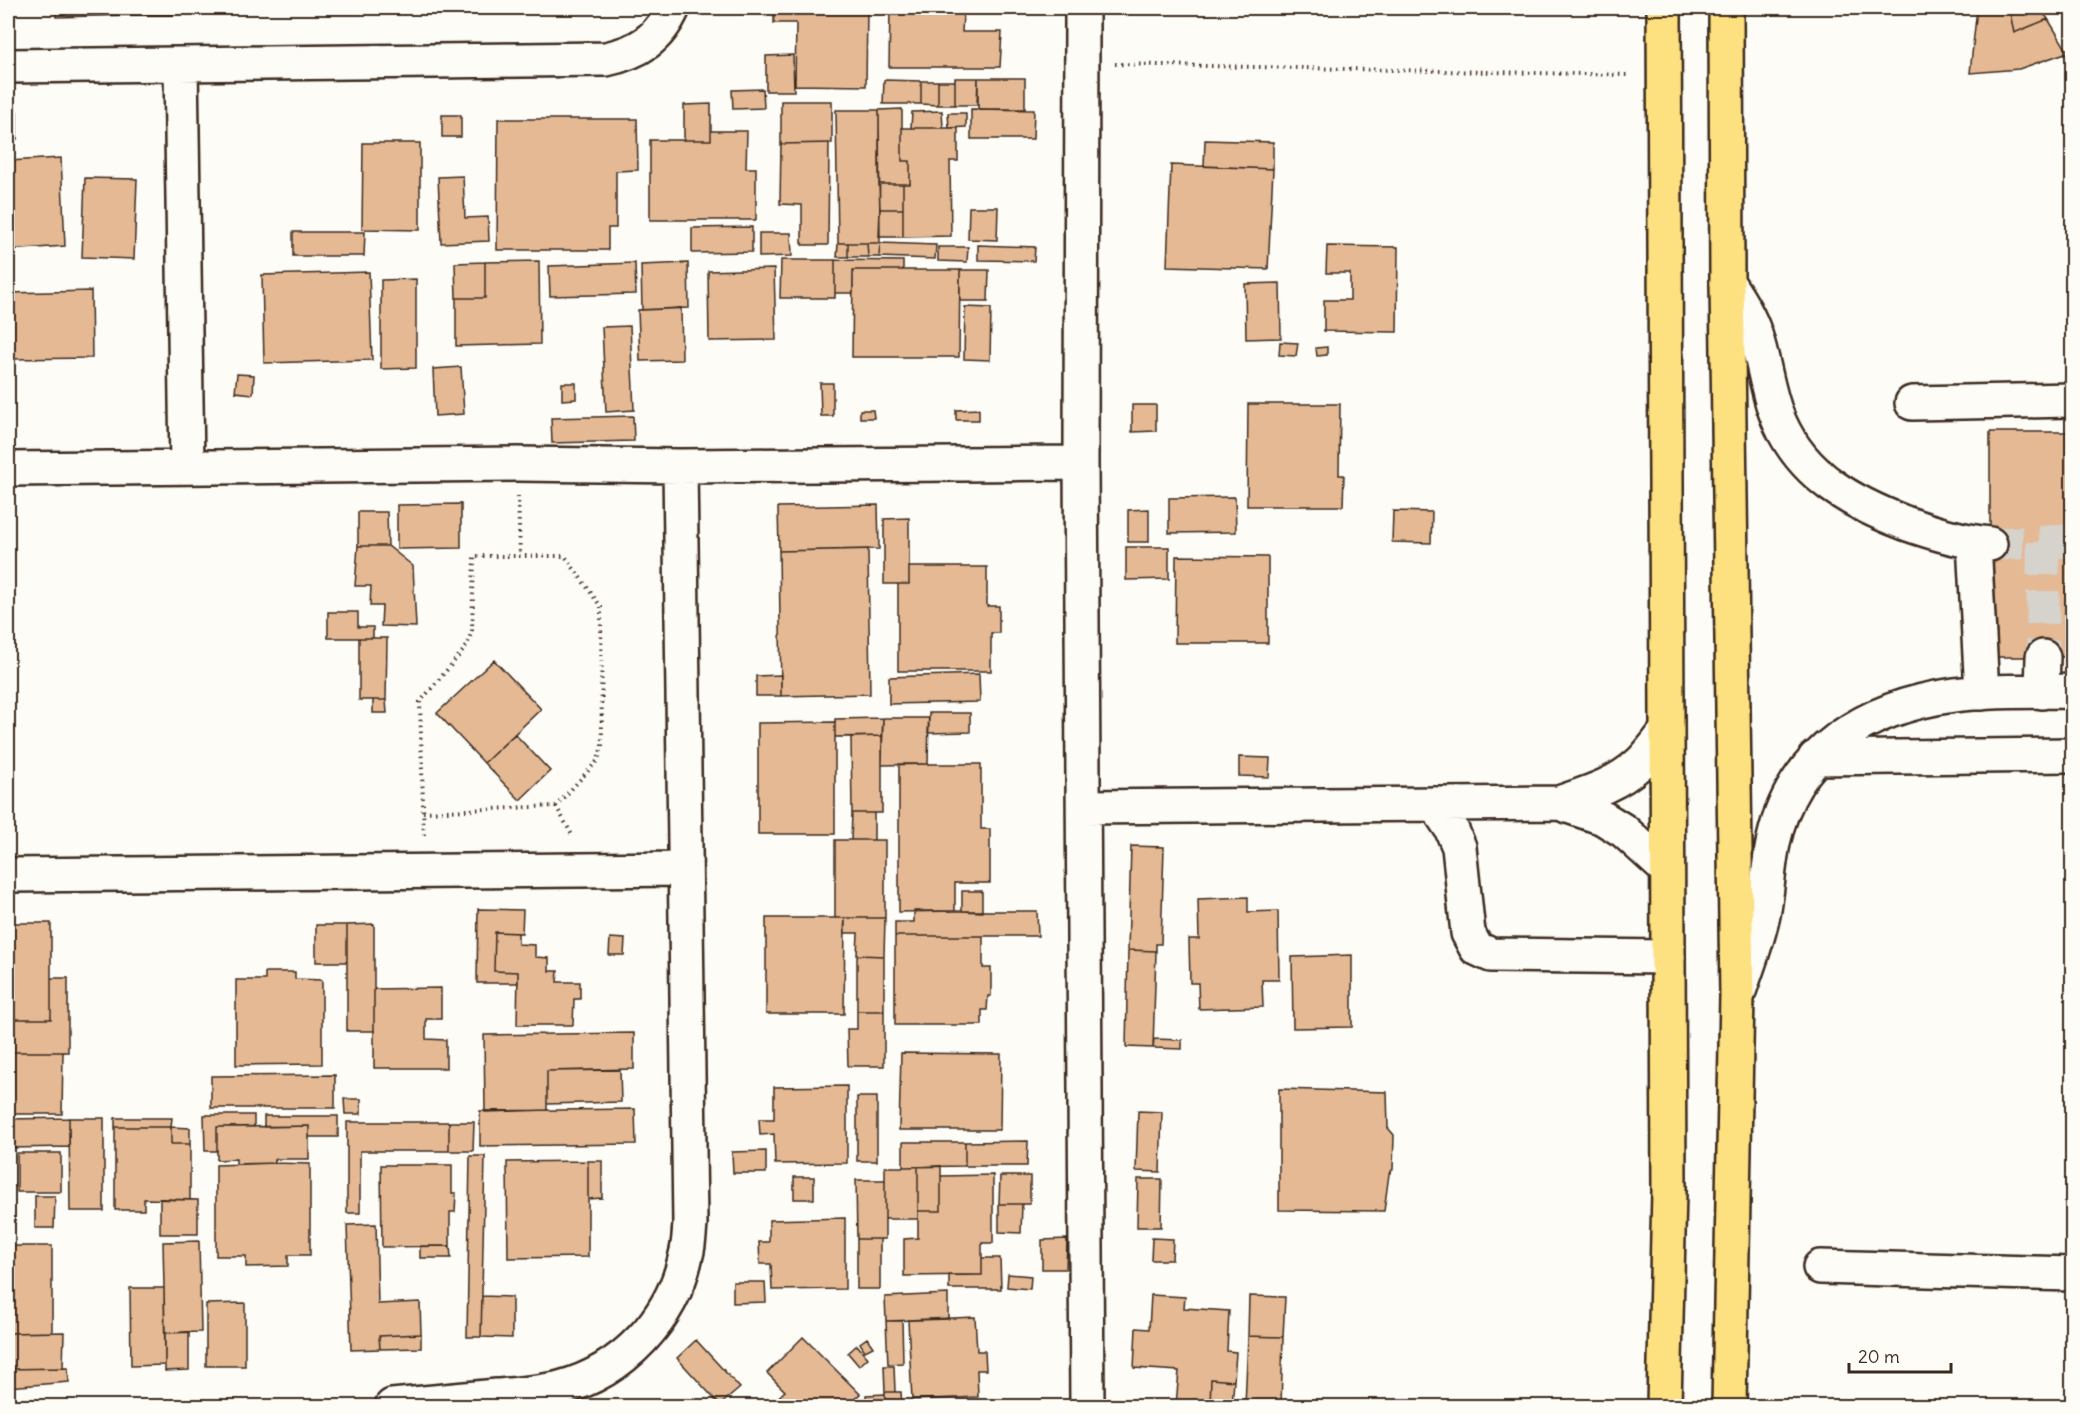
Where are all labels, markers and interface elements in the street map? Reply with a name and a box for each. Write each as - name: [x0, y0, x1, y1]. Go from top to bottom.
- scale bar: [1849, 1336, 1951, 1374]
- text: 20 m: [1858, 1345, 1900, 1368]

